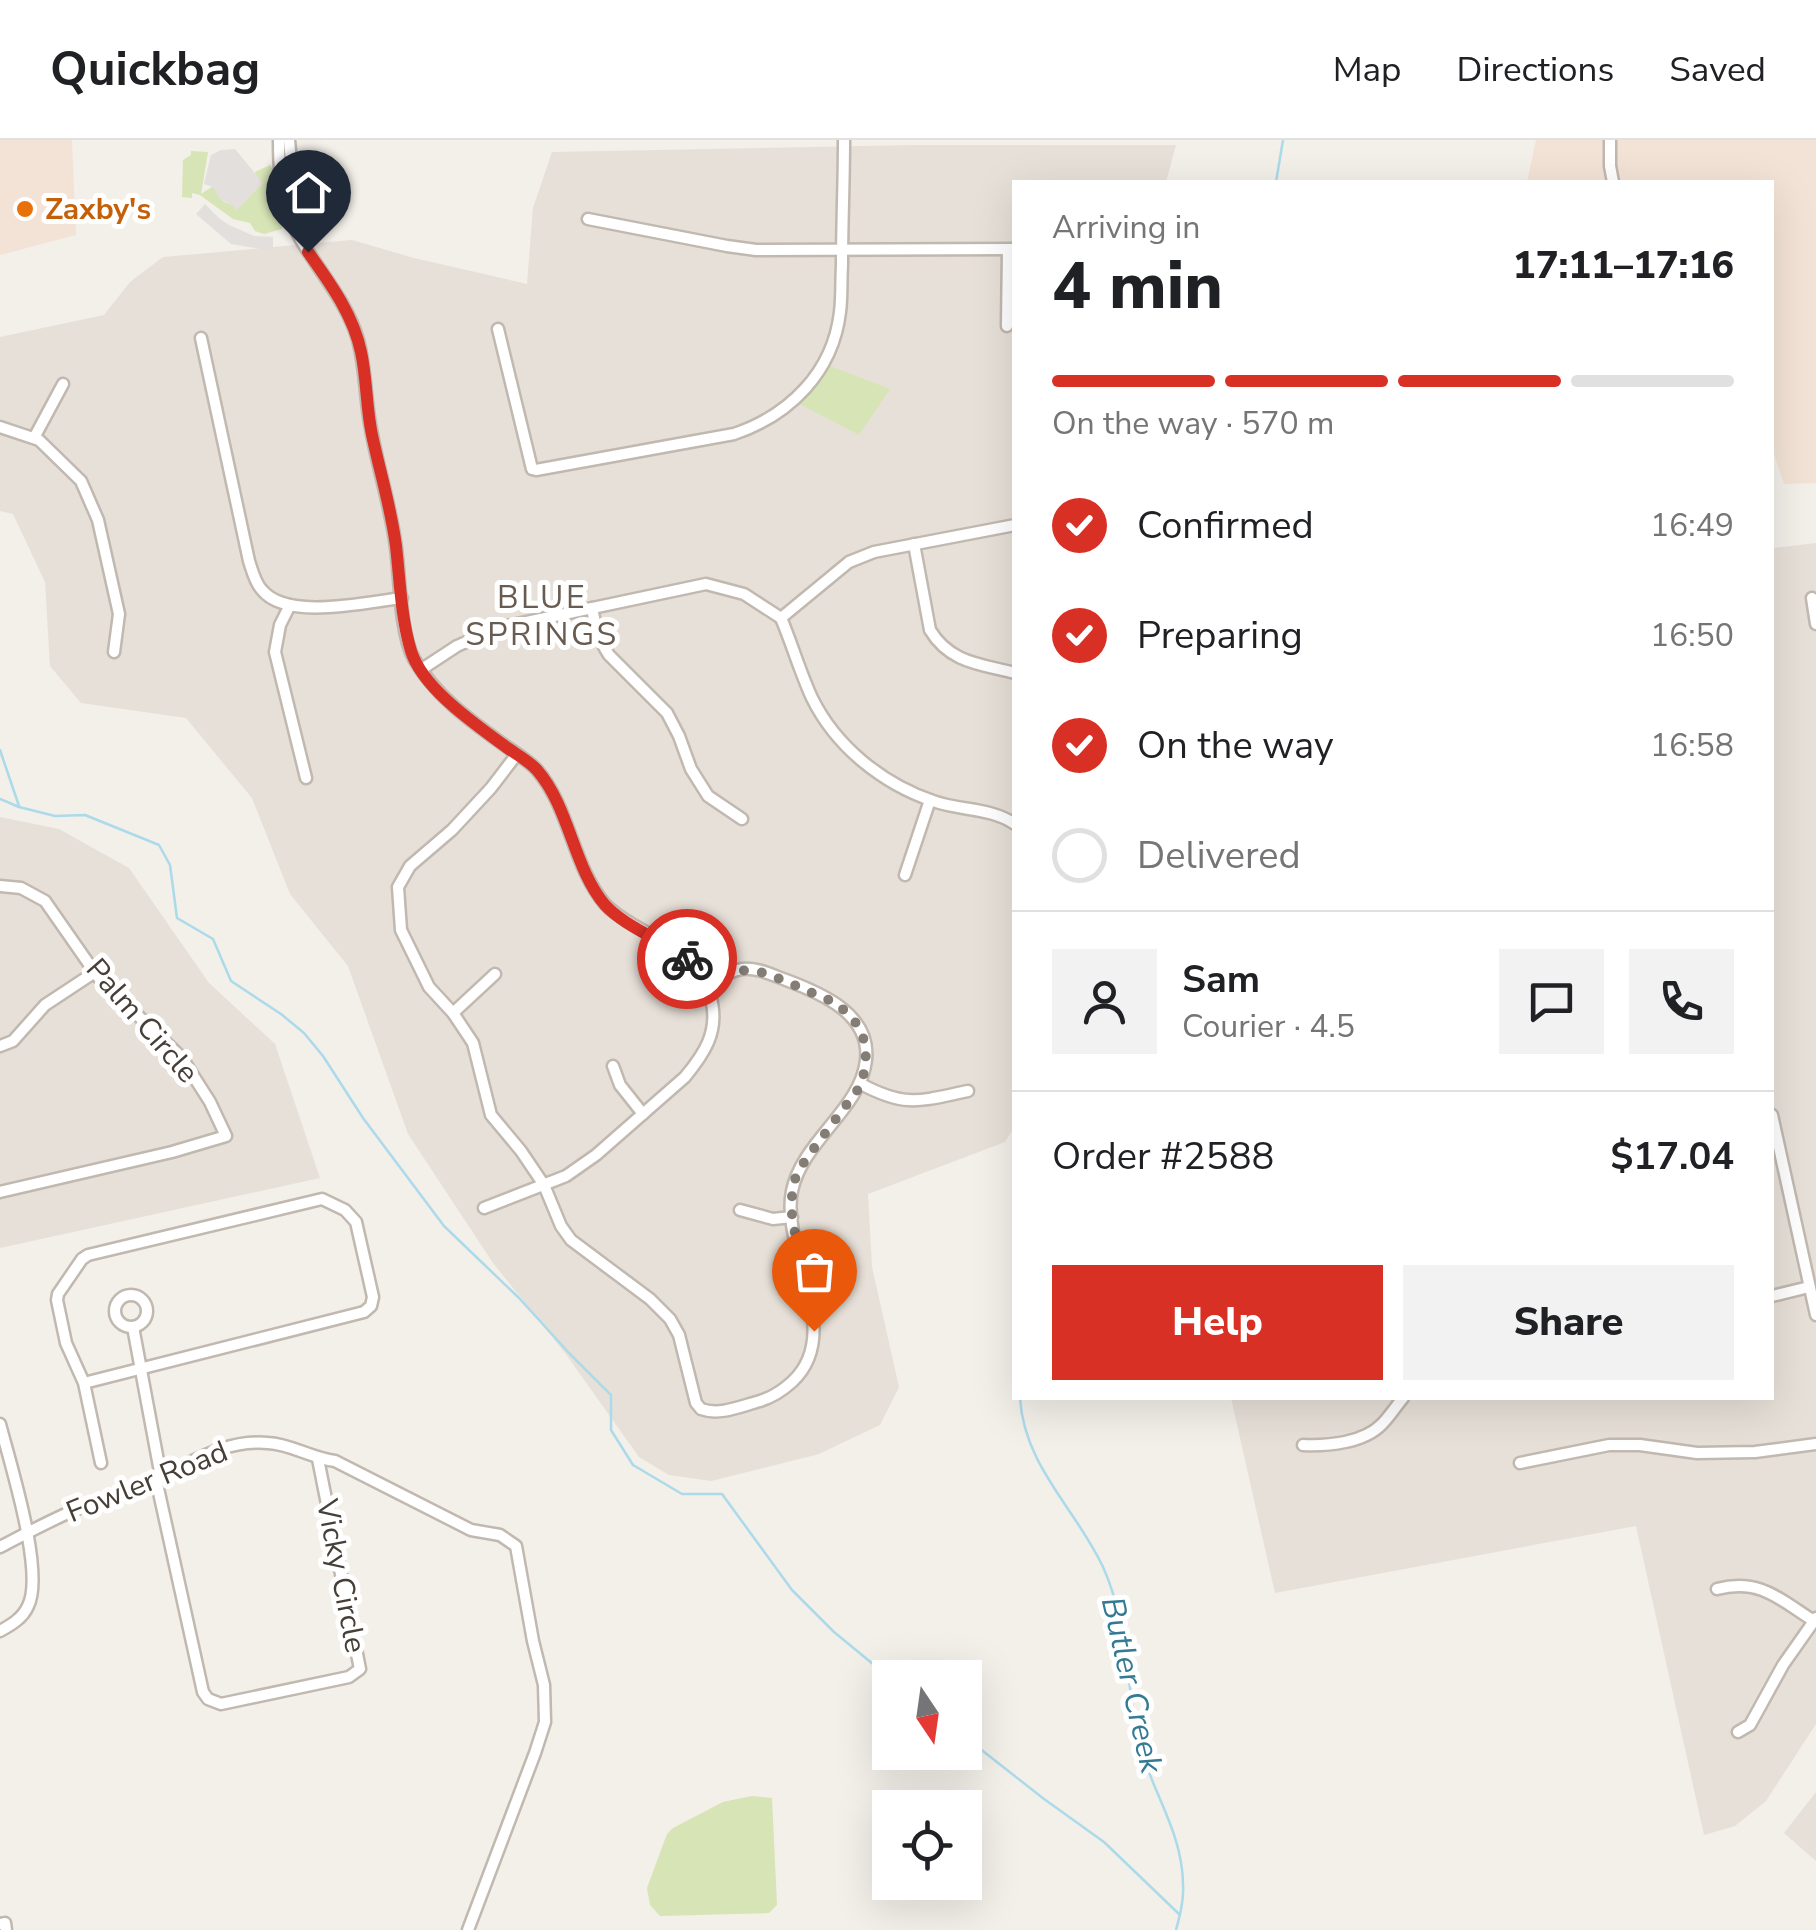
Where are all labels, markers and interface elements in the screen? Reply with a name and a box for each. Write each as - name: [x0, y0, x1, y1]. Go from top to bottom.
- text: Quickbag: [50, 36, 260, 102]
- text: Map: [1333, 46, 1402, 93]
- text: Directions: [1457, 46, 1614, 93]
- text: Saved: [1669, 46, 1766, 93]
- pin: [266, 150, 351, 253]
- icon: home: [281, 165, 336, 220]
- place label: Zaxby's: [45, 189, 151, 230]
- marker: Zaxby's: [14, 198, 36, 220]
- text: Arriving in: [1052, 206, 1200, 249]
- text: 17:11–17:16: [1513, 240, 1734, 291]
- text: 4 min: [1052, 242, 1223, 331]
- text: On the way · 570 m: [1052, 402, 1334, 445]
- icon: check: [1052, 498, 1107, 553]
- text: Confirmed: [1137, 500, 1314, 551]
- text: 16:49: [1650, 504, 1734, 547]
- district label: BLUE SPRINGS: [465, 576, 619, 656]
- icon: check: [1052, 608, 1107, 663]
- text: Preparing: [1137, 610, 1303, 661]
- text: 16:50: [1650, 614, 1734, 657]
- icon: check: [1052, 718, 1107, 773]
- text: On the way: [1137, 720, 1333, 771]
- text: 16:58: [1650, 724, 1734, 767]
- text: Delivered: [1137, 830, 1301, 881]
- courier: [637, 909, 737, 1009]
- icon: bike: [660, 932, 715, 987]
- button: person: [1052, 949, 1157, 1054]
- button: chat: [1499, 949, 1604, 1054]
- button: phone: [1629, 949, 1734, 1054]
- street label: Palm Circle: [76, 950, 208, 1092]
- text: Sam: [1182, 954, 1260, 1005]
- text: Courier · 4.5: [1182, 1005, 1355, 1048]
- text: Order #2588: [1052, 1131, 1274, 1182]
- text: $17.04: [1611, 1131, 1734, 1182]
- pin: [772, 1229, 857, 1332]
- icon: bag: [787, 1244, 842, 1299]
- button: Help: [1052, 1265, 1383, 1380]
- button: Share: [1403, 1265, 1734, 1380]
- street label: Fowler Road: [60, 1431, 234, 1533]
- street label: Vicky Circle: [306, 1495, 376, 1656]
- water label: Butler Creek: [1091, 1593, 1173, 1778]
- north arrow: [872, 1660, 982, 1770]
- map controls: [872, 1660, 982, 1900]
- button: locate: [872, 1790, 982, 1900]

